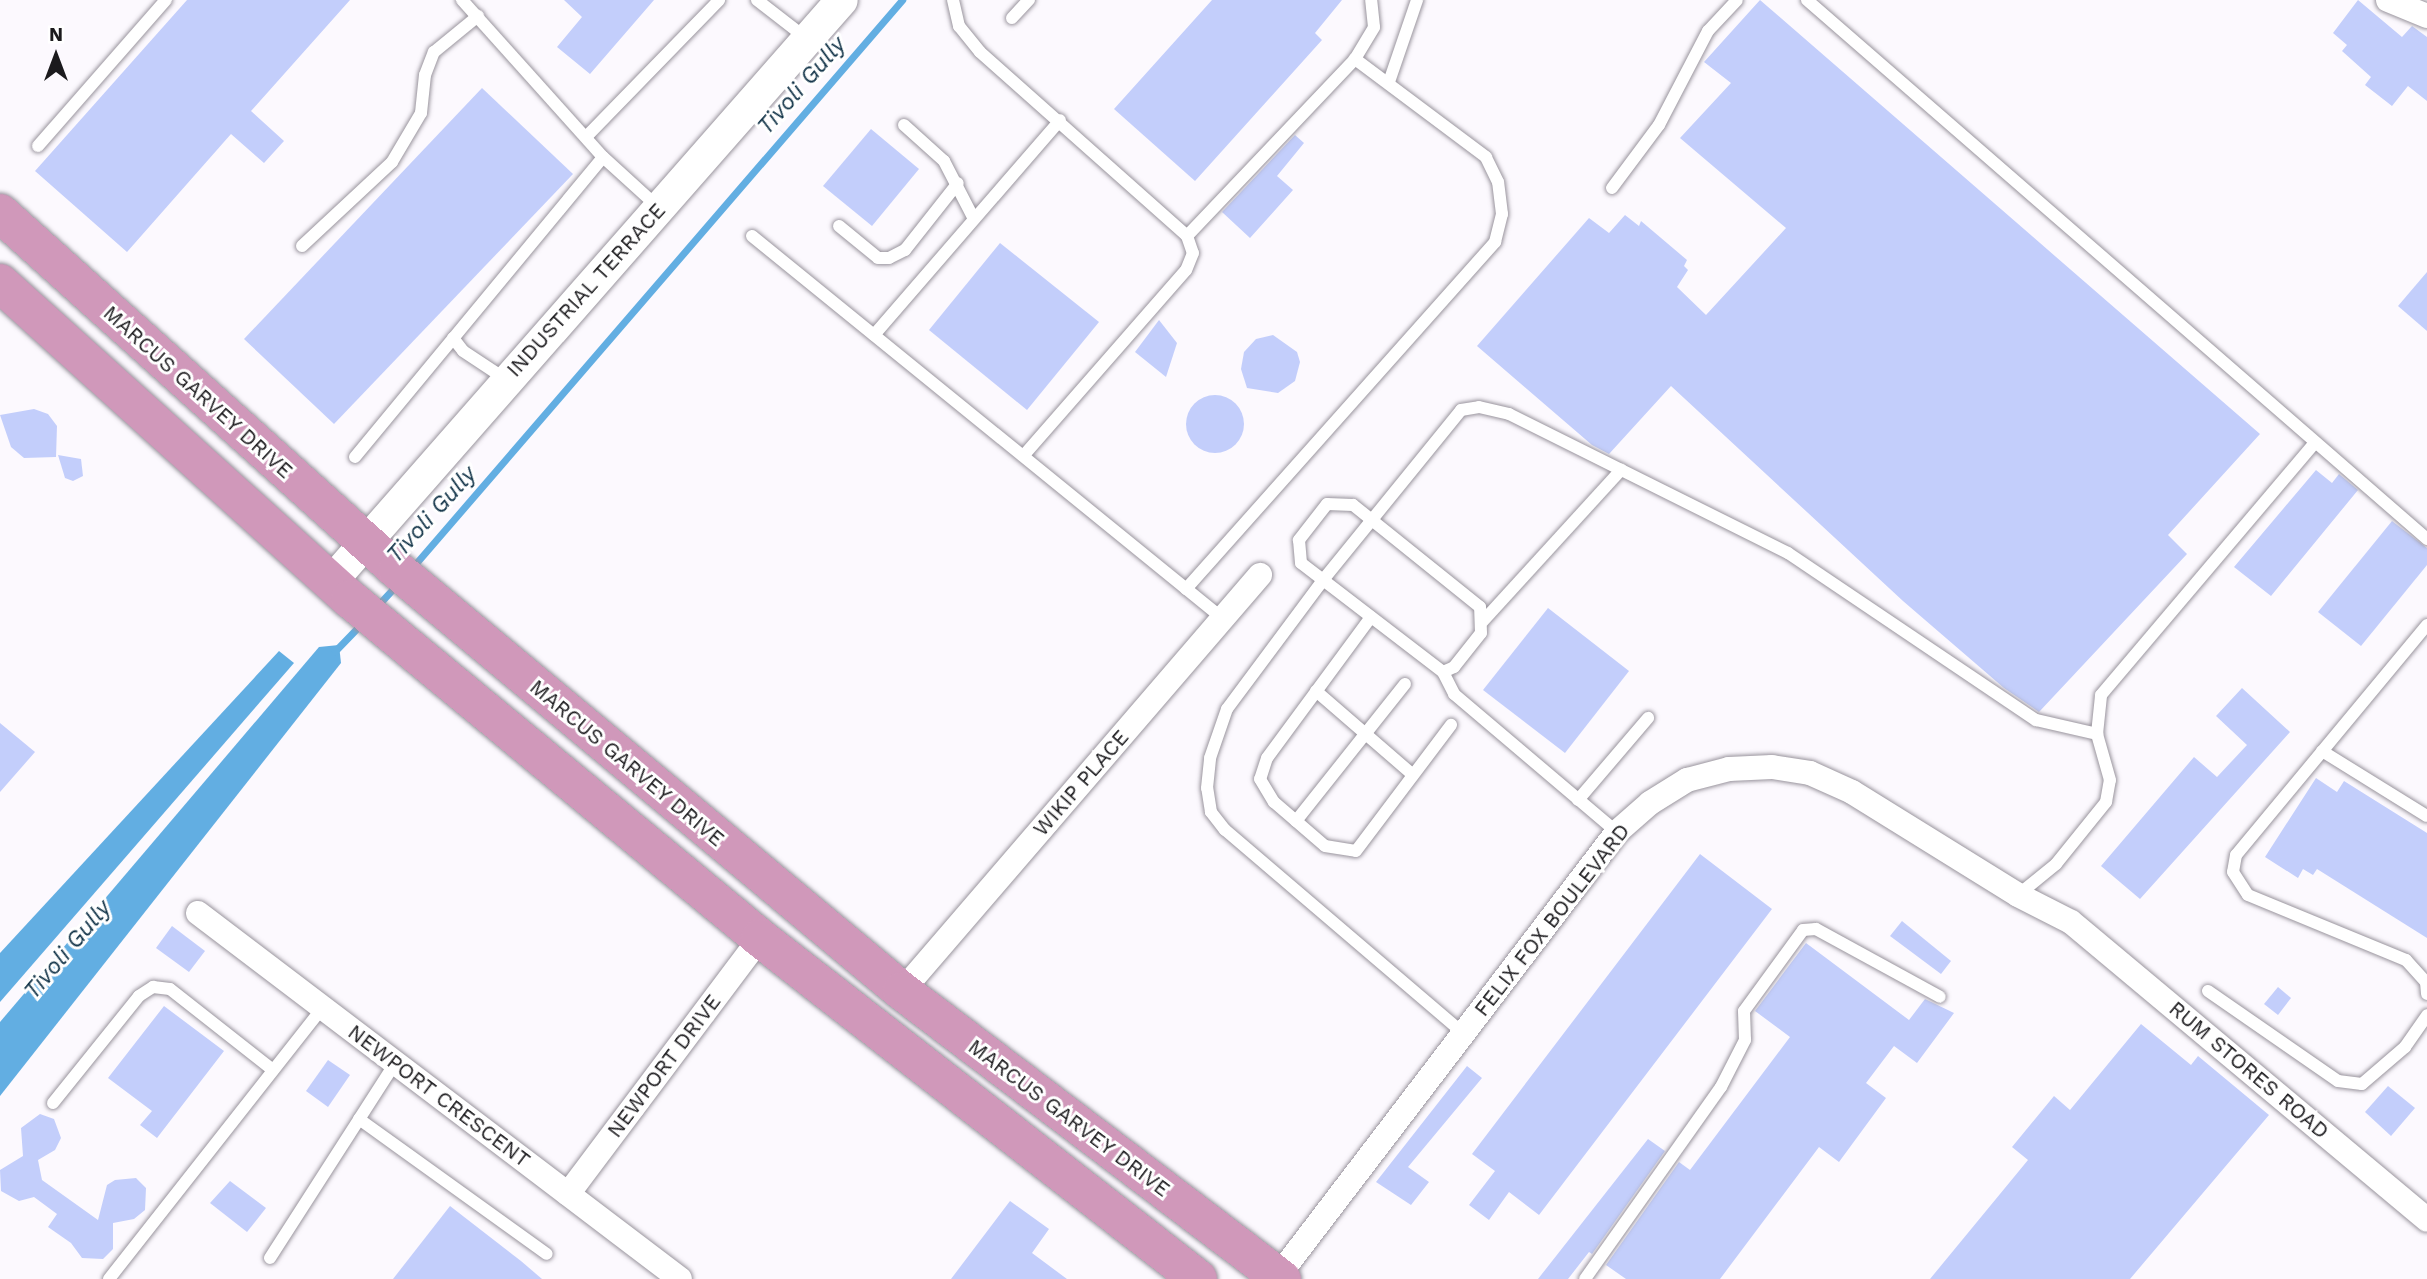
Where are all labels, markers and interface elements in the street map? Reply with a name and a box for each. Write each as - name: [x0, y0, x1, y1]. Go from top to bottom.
- north arrow: [21, 21, 91, 91]
- text: N: [49, 23, 63, 46]
- water label: Tivoli Gully: [752, 32, 852, 140]
- street label: INDUSTRIAL TERRACE: [501, 198, 671, 382]
- street label: MARCUS GARVEY DRIVE: [98, 300, 298, 484]
- water label: Tivoli Gully: [382, 461, 482, 569]
- street label: MARCUS GARVEY DRIVE: [524, 674, 730, 852]
- street label: WIKIP PLACE: [1028, 725, 1134, 841]
- street label: FELIX FOX BOULEVARD: [1469, 819, 1635, 1021]
- water label: Tivoli Gully: [19, 895, 117, 1005]
- street label: NEWPORT DRIVE: [602, 989, 726, 1143]
- street label: RUM STORES ROAD: [2164, 996, 2334, 1144]
- street label: NEWPORT CRESCENT: [343, 1019, 535, 1173]
- street label: MARCUS GARVEY DRIVE: [963, 1034, 1175, 1202]

